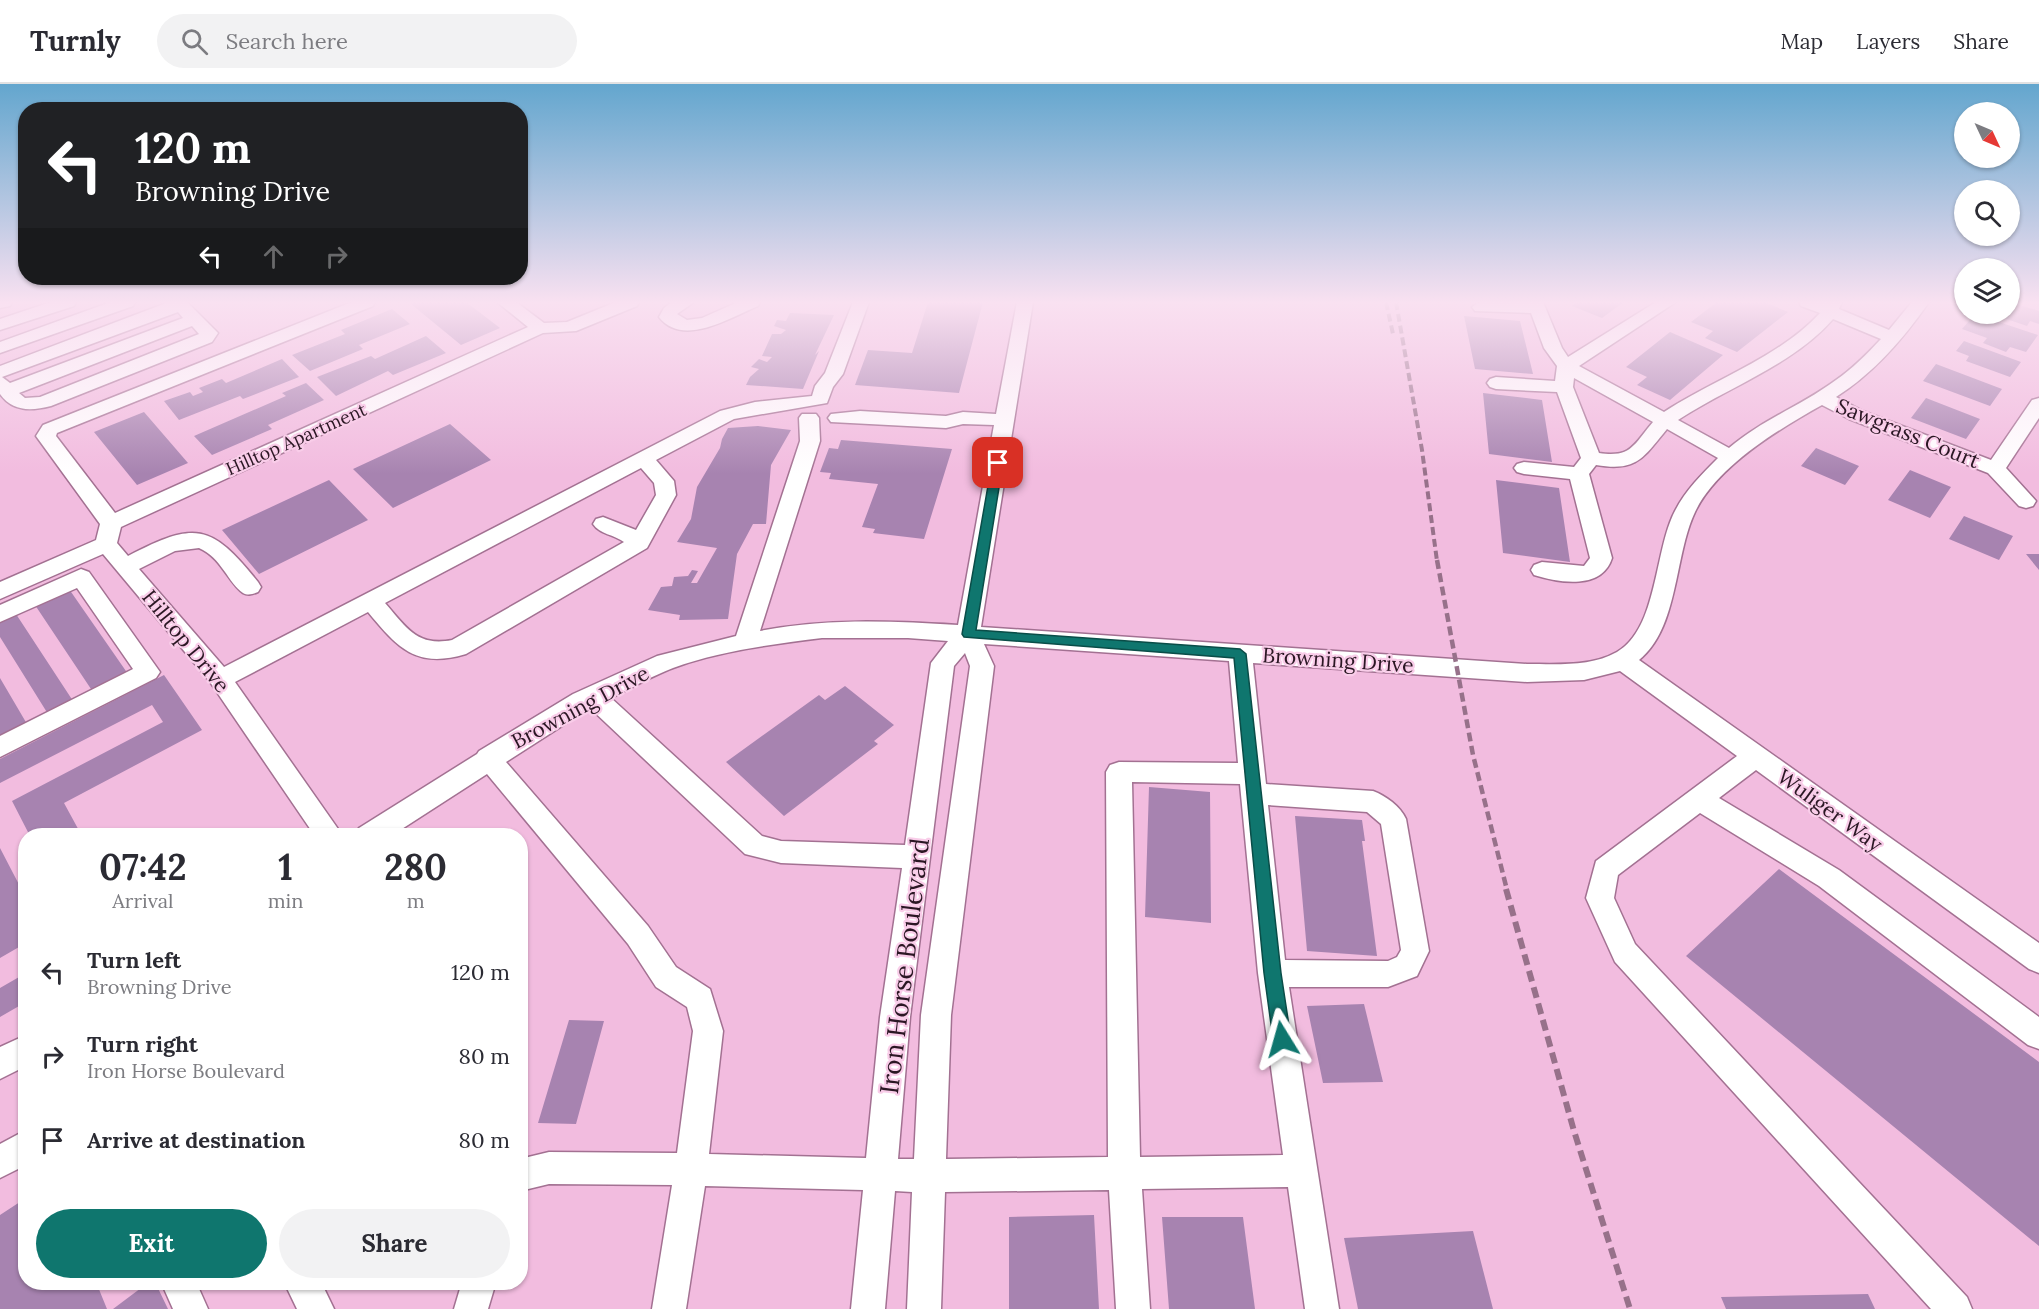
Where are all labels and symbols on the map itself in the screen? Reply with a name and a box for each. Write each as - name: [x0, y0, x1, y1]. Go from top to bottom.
- north arrow: [1954, 102, 2020, 168]
- street label: Sawgrass Court: [1832, 392, 1984, 474]
- street label: Hilltop Apartment: [222, 398, 370, 480]
- pin: [972, 437, 1023, 488]
- street label: Hilltop Drive: [136, 584, 236, 698]
- street label: Browning Drive: [1261, 641, 1415, 679]
- street label: Browning Drive: [507, 659, 653, 755]
- street label: Wuliger Way: [1772, 763, 1888, 857]
- street label: Iron Horse Boulevard: [872, 836, 936, 1096]
- position arrow: [1250, 1007, 1314, 1071]

